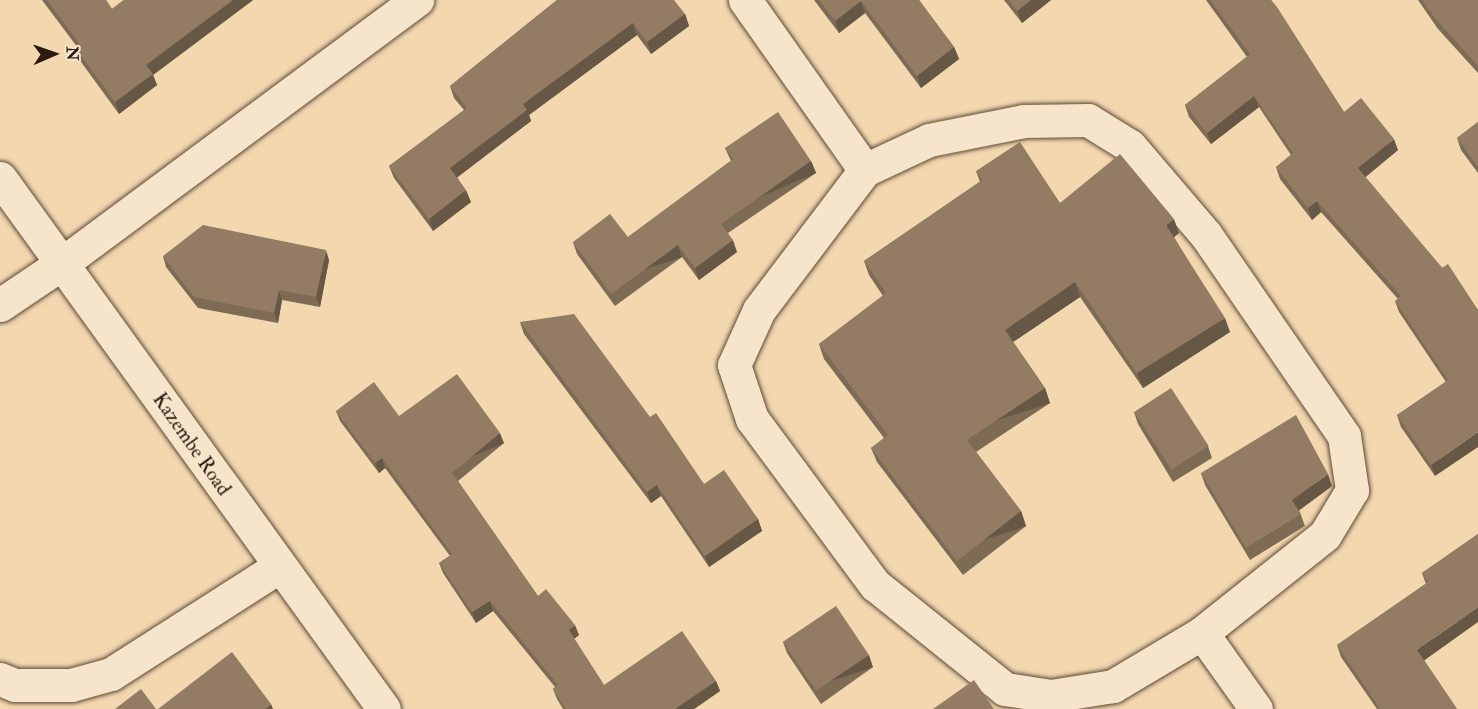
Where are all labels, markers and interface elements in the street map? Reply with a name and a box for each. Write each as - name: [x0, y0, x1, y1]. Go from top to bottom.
- north arrow: [24, 24, 84, 84]
- text: N: [62, 46, 82, 61]
- street label: Kazembe Road: [148, 388, 236, 500]

